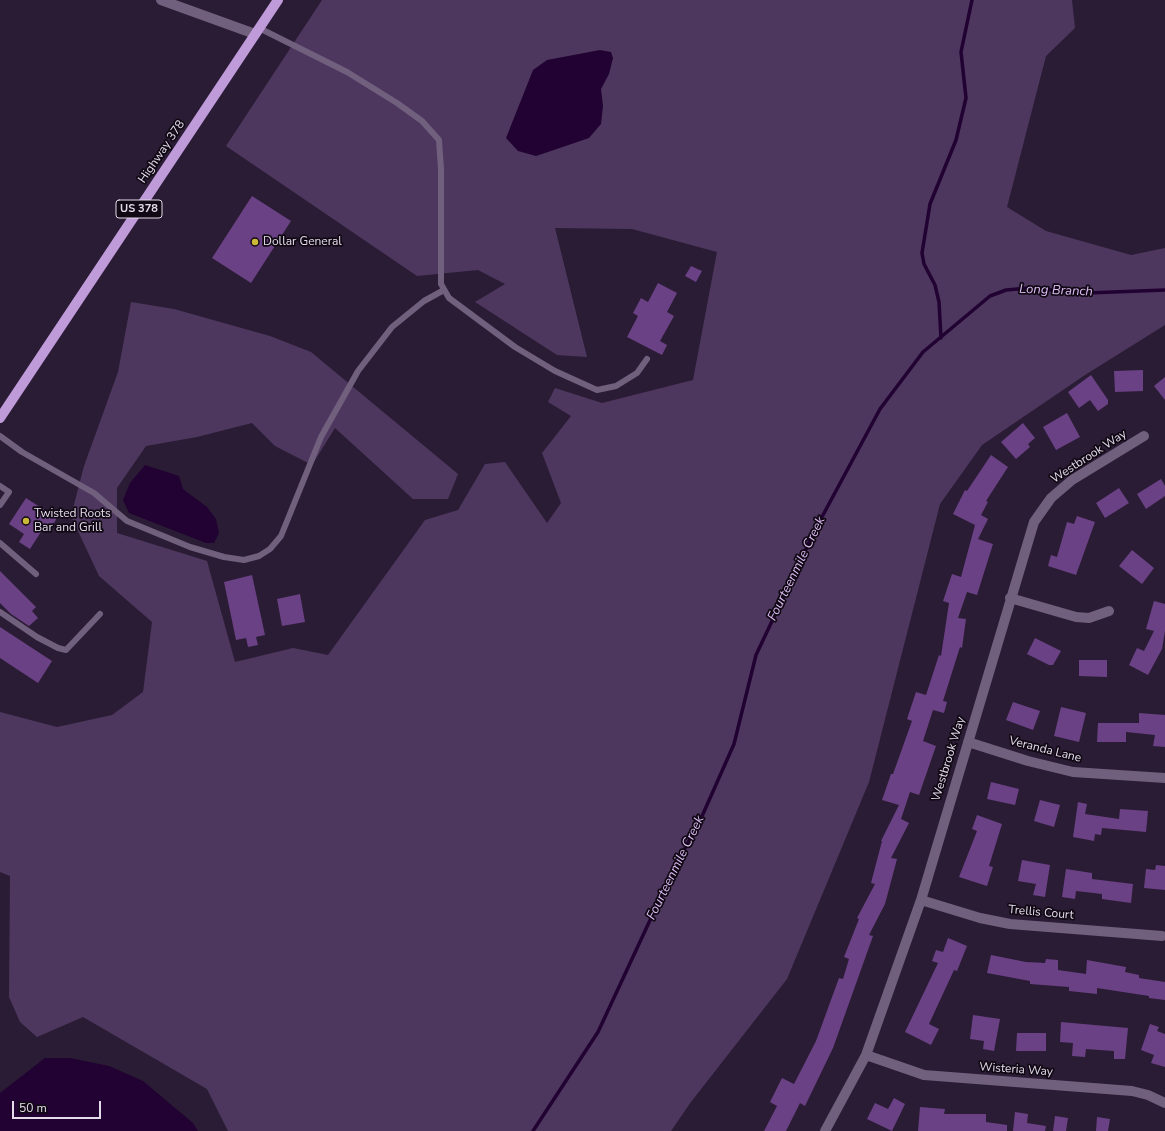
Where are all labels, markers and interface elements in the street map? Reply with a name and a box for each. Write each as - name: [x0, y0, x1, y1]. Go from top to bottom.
- street label: Highway 378: [136, 118, 188, 186]
- road number: US 378: [116, 200, 162, 218]
- place label: Dollar General: [263, 235, 342, 249]
- marker: Dollar General: [250, 237, 260, 247]
- water label: Long Branch: [1019, 282, 1093, 300]
- street label: Westbrook Way: [1048, 427, 1130, 487]
- place label: Twisted Roots Bar and Grill: [34, 507, 111, 535]
- water label: Fourteenmile Creek: [765, 514, 829, 624]
- marker: Twisted Roots Bar and Grill: [21, 516, 31, 526]
- street label: Westbrook Way: [929, 715, 969, 803]
- street label: Veranda Lane: [1007, 734, 1083, 766]
- water label: Fourteenmile Creek: [644, 813, 708, 923]
- street label: Trellis Court: [1008, 903, 1074, 923]
- street label: Wisteria Way: [979, 1060, 1053, 1080]
- scale bar: [14, 1093, 103, 1119]
- text: 50 m: [19, 1100, 47, 1116]

